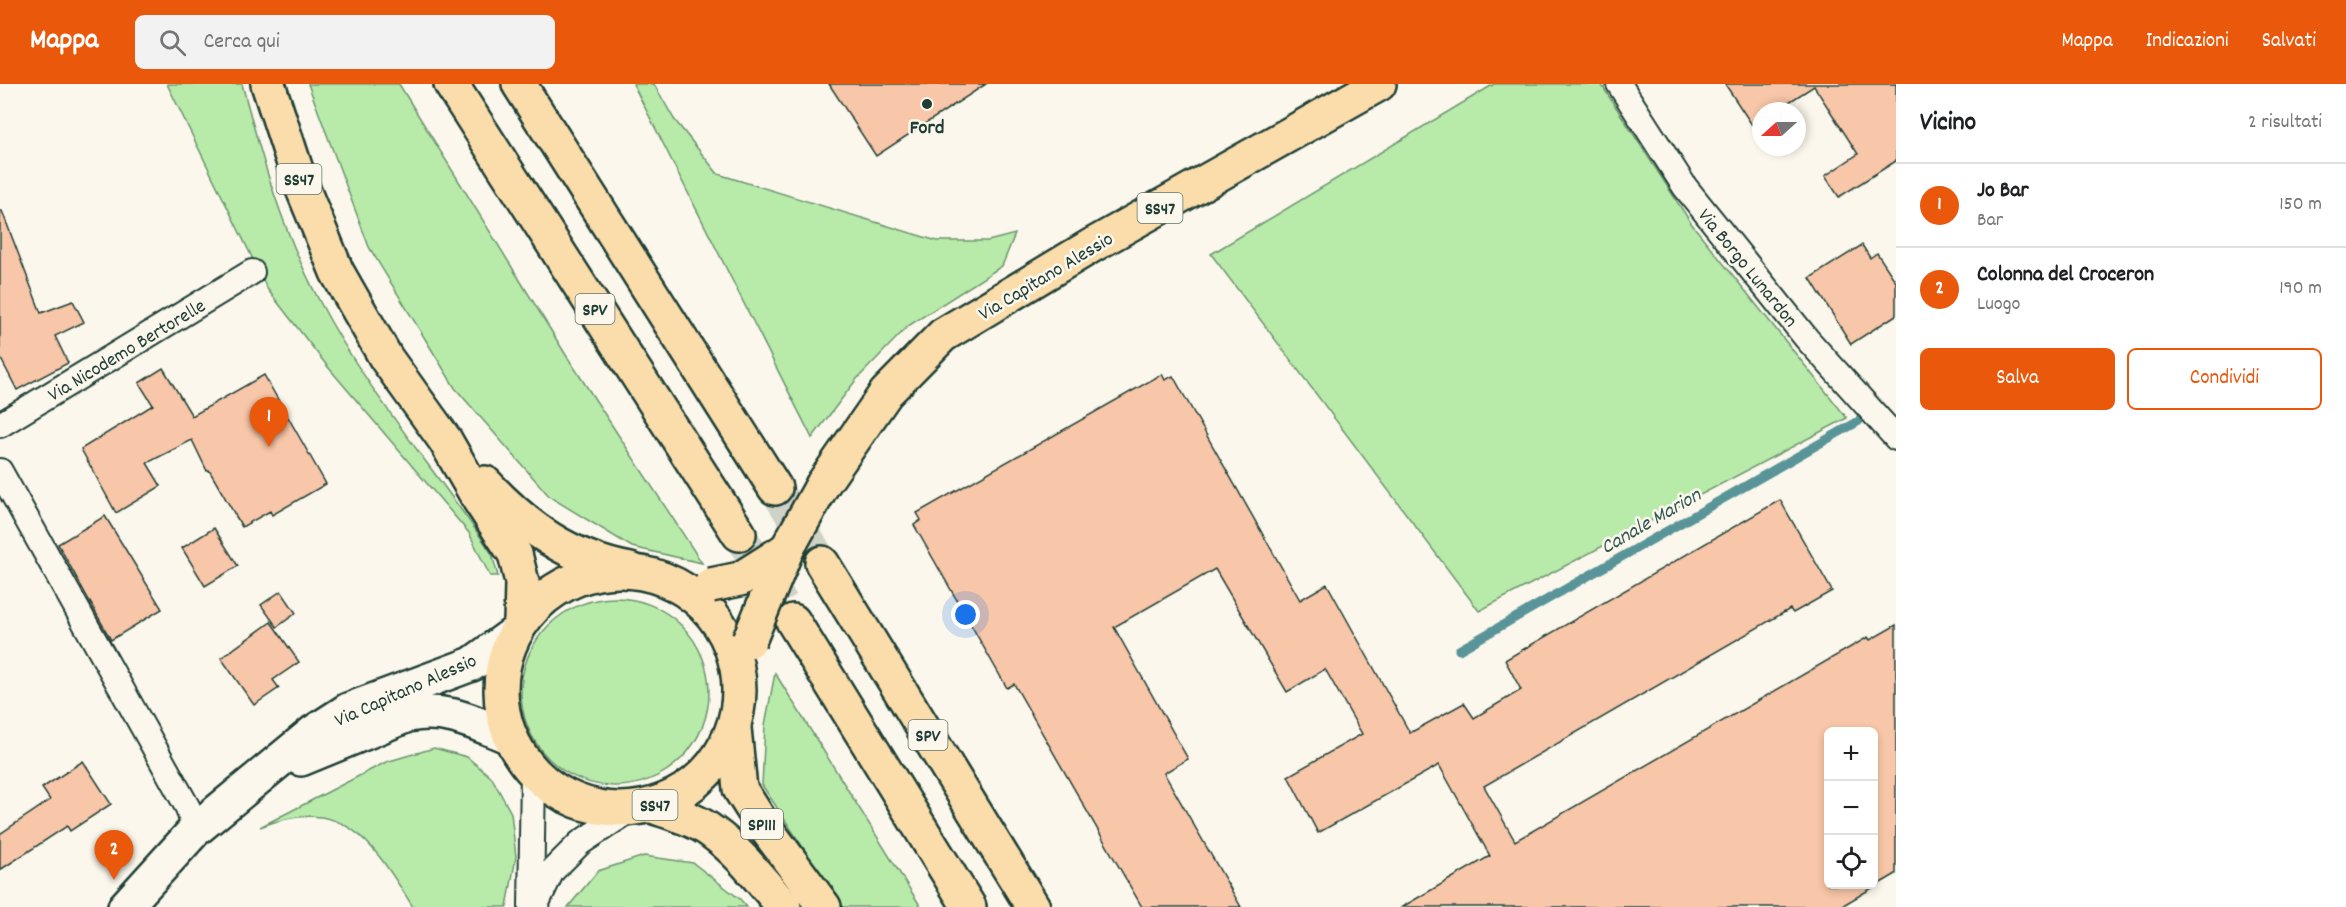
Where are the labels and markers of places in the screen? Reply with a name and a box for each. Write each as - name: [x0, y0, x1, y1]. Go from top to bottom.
- marker: Ford: [920, 97, 934, 111]
- place label: Ford: [910, 115, 944, 143]
- pin: 1: [250, 398, 288, 447]
- pin: 2: [94, 830, 134, 880]

